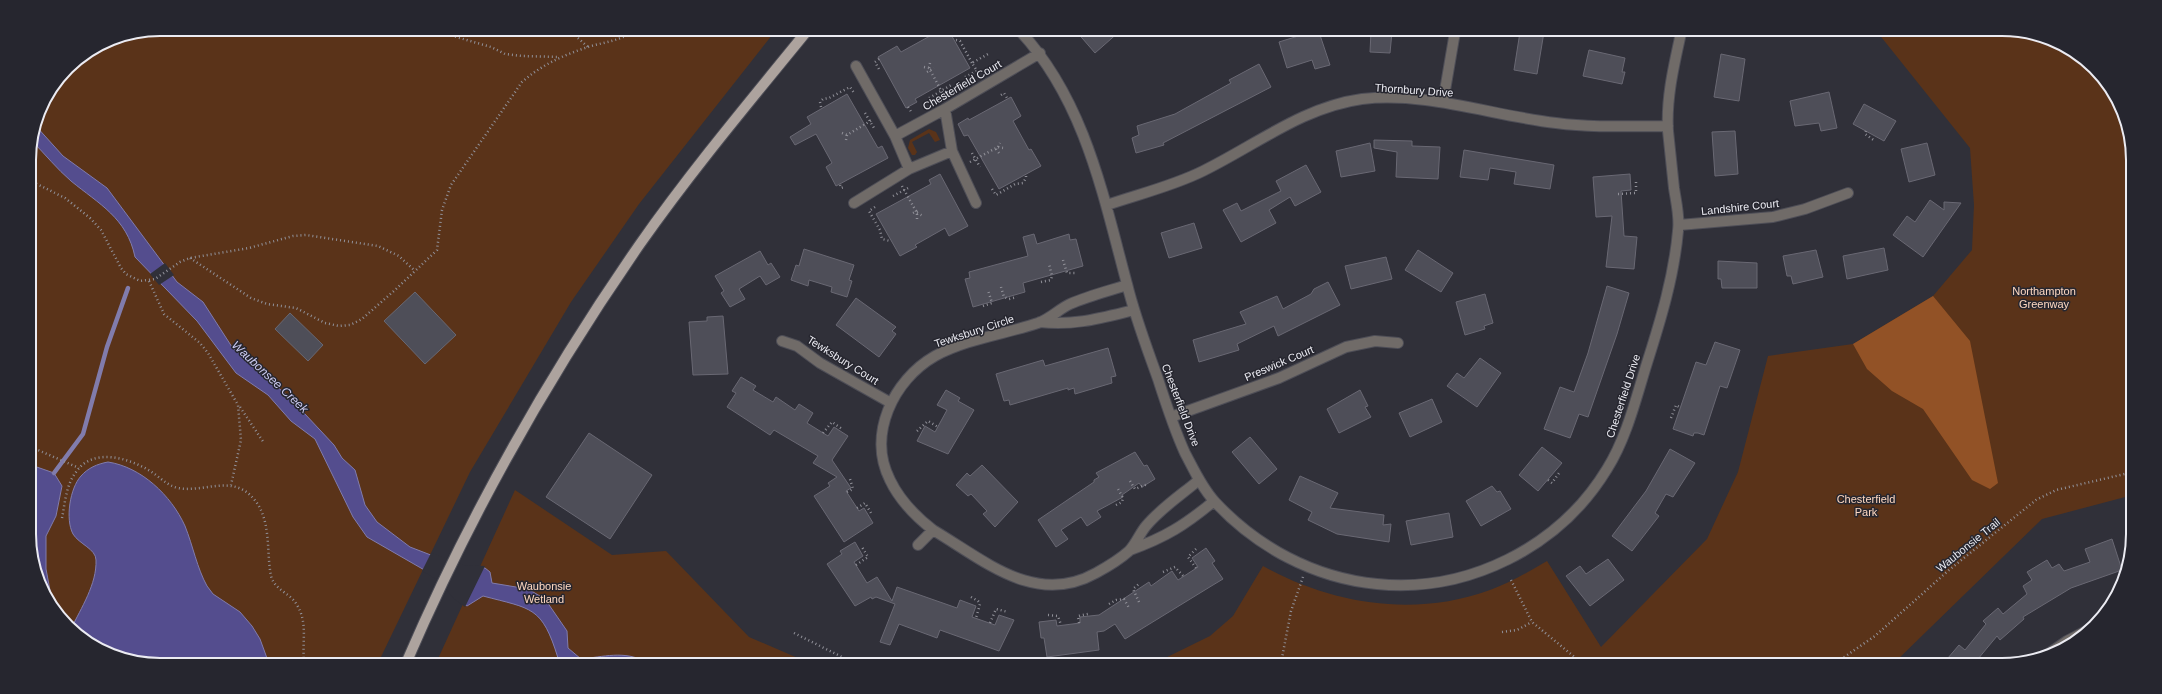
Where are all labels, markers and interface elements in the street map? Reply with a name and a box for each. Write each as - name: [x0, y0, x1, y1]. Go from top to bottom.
- street label: Chesterfield Court: [921, 58, 1003, 112]
- street label: Thornbury Drive: [1374, 81, 1454, 99]
- street label: Landshire Court: [1700, 197, 1780, 217]
- park label: Northampton Greenway: [2012, 285, 2076, 310]
- street label: Tewksbury Circle: [933, 312, 1015, 350]
- street label: Tewksbury Court: [805, 333, 881, 387]
- water label: Waubonsee Creek: [229, 338, 312, 417]
- street label: Preswick Court: [1243, 343, 1315, 383]
- street label: Chesterfield Drive: [1604, 353, 1642, 439]
- street label: Chesterfield Drive: [1160, 362, 1202, 448]
- park label: Chesterfield Park: [1837, 493, 1895, 518]
- street label: Waubonsie Trail: [1934, 516, 2002, 574]
- park label: Waubonsie Wetland: [517, 580, 571, 605]

